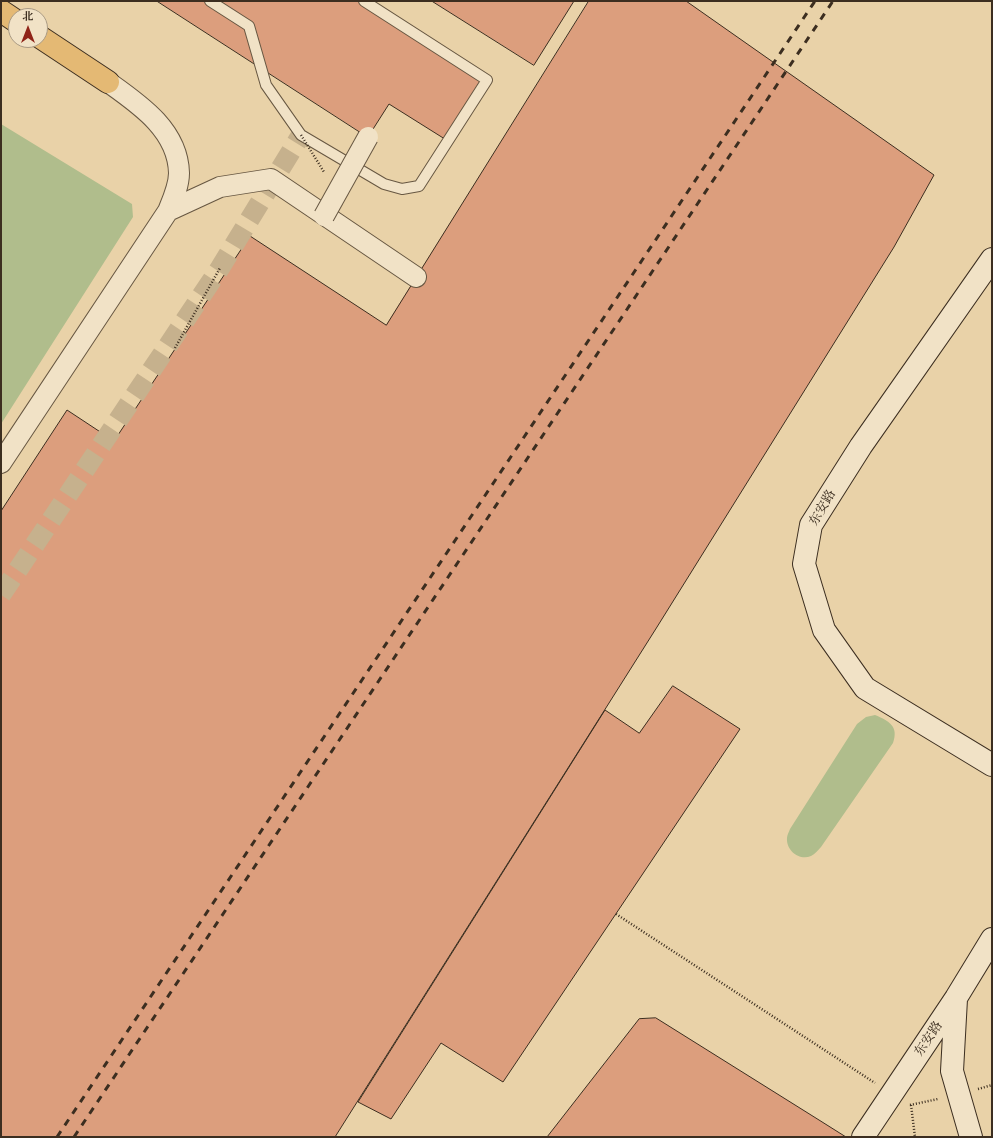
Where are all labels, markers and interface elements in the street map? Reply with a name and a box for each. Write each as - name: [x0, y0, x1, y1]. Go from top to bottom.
- north arrow: [8, 8, 48, 48]
- text: 北: [23, 10, 34, 23]
- street label: 东安路: [806, 487, 840, 529]
- street label: 东安路: [912, 1018, 946, 1060]

